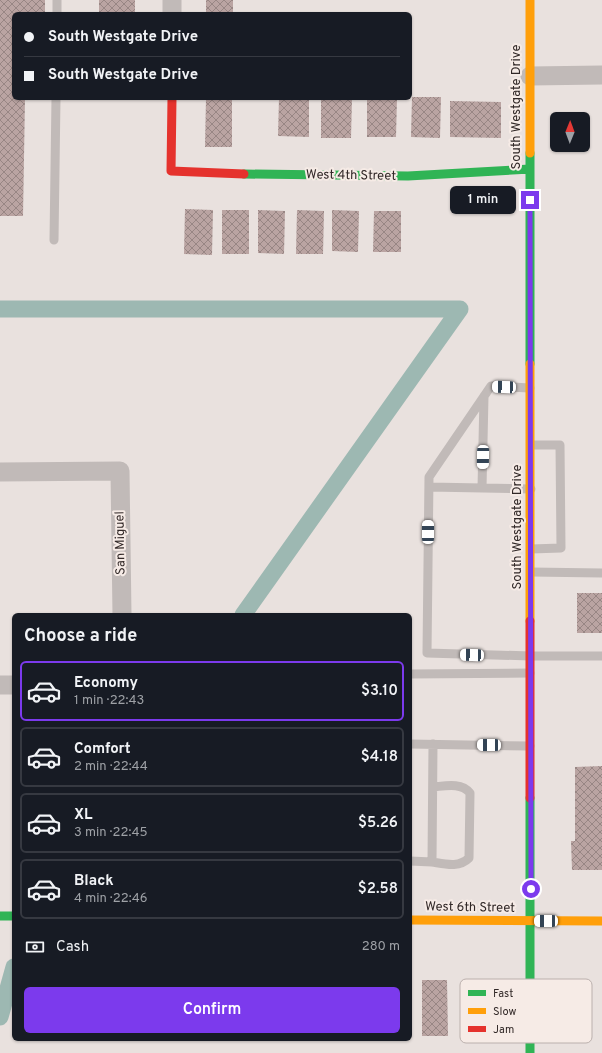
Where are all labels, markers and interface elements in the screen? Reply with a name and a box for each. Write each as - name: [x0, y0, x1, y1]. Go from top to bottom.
- text: South Westgate Drive: [48, 28, 198, 47]
- street label: South Westgate Drive: [509, 45, 525, 169]
- text: South Westgate Drive: [48, 66, 198, 85]
- north arrow: [550, 112, 590, 152]
- map controls: [550, 112, 590, 152]
- street label: West 4th Street: [306, 167, 396, 185]
- callout: 1 min: [450, 186, 516, 214]
- route end: [521, 191, 539, 209]
- text: 1 min: [468, 192, 498, 208]
- car: [492, 381, 516, 393]
- car: [477, 445, 489, 469]
- street label: South Westgate Drive: [510, 465, 526, 589]
- street label: San Miguel: [112, 511, 130, 575]
- car: [422, 520, 434, 544]
- text: Choose a ride: [24, 625, 137, 648]
- car: [460, 649, 484, 661]
- icon: car: [26, 673, 62, 709]
- text: Economy: [74, 674, 138, 693]
- text: $3.10: [361, 682, 398, 701]
- text: 1 min · 22:43: [74, 693, 144, 709]
- icon: car: [26, 739, 62, 775]
- car: [477, 739, 501, 751]
- text: Comfort: [74, 740, 131, 759]
- text: $4.18: [361, 748, 398, 767]
- text: 2 min · 22:44: [74, 759, 148, 775]
- icon: car: [26, 805, 62, 841]
- text: XL: [74, 806, 92, 825]
- text: $5.26: [358, 814, 398, 833]
- text: 3 min · 22:45: [74, 825, 148, 841]
- icon: car: [26, 871, 62, 907]
- text: Black: [74, 872, 114, 891]
- text: $2.58: [358, 880, 398, 899]
- route start: [522, 880, 540, 898]
- text: 4 min · 22:46: [74, 891, 148, 907]
- street label: West 6th Street: [425, 899, 515, 917]
- car: [534, 915, 558, 927]
- icon: cash: [24, 936, 46, 958]
- text: Cash: [56, 938, 89, 957]
- text: 280 m: [362, 939, 400, 955]
- legend: [460, 979, 592, 1043]
- button: Confirm: [24, 987, 400, 1033]
- text: Fast: [493, 987, 513, 1001]
- text: Slow: [493, 1005, 516, 1019]
- text: Jam: [493, 1023, 514, 1037]

